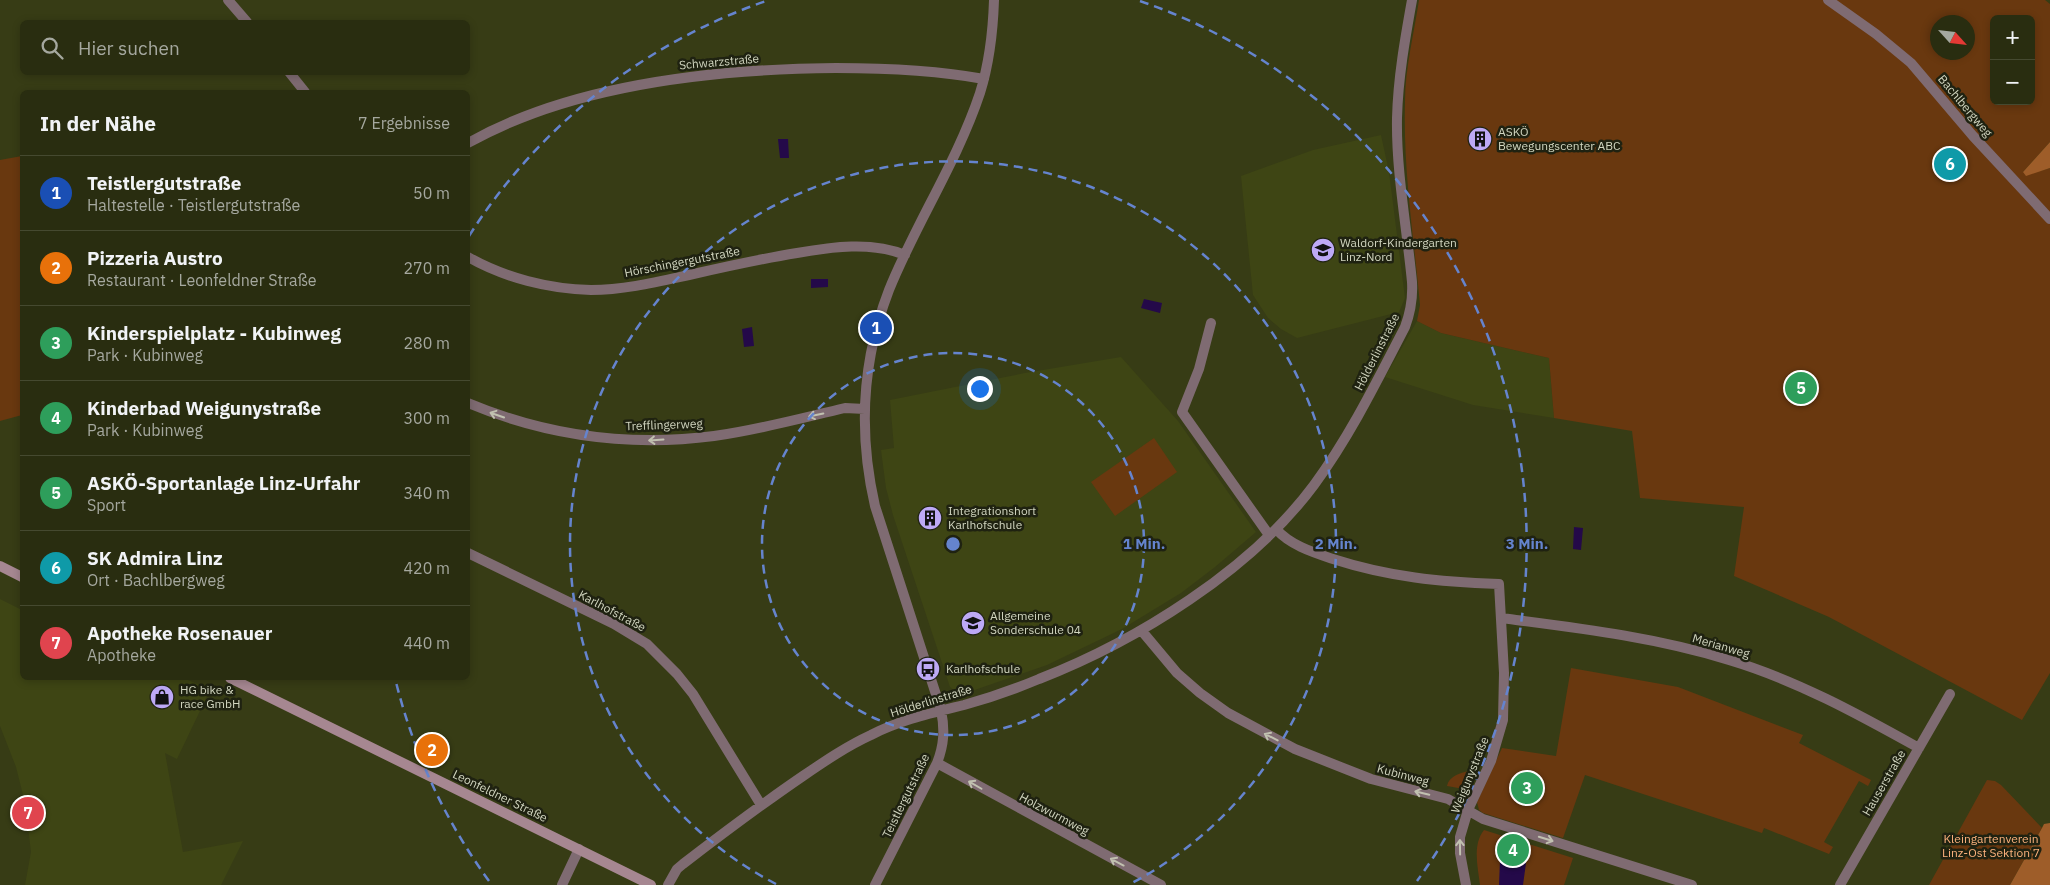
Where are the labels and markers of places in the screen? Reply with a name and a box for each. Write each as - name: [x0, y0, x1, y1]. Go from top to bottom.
- place label: ASKÖ Bewegungscenter ABC: [1498, 124, 1621, 153]
- building icon: ASKÖ Bewegungscenter ABC: [1467, 126, 1493, 152]
- pin: 6: [1934, 145, 1966, 183]
- place label: Waldorf-Kindergarten Linz-Nord: [1340, 235, 1457, 264]
- school or university icon: Waldorf-Kindergarten Linz-Nord: [1310, 237, 1336, 263]
- pin: 1: [860, 309, 892, 347]
- pin: 5: [1785, 369, 1817, 407]
- place label: Integrationshort Karlhofschule: [948, 503, 1036, 532]
- building icon: Integrationshort Karlhofschule: [917, 505, 943, 531]
- centre of rings: [944, 535, 962, 553]
- place label: Allgemeine Sonderschule 04: [990, 608, 1081, 637]
- school or university icon: Allgemeine Sonderschule 04: [960, 610, 986, 636]
- bus stop icon: Karlhofschule: [915, 656, 941, 682]
- place label: Karlhofschule: [946, 661, 1021, 676]
- place label: HG bike & race GmbH: [180, 682, 240, 711]
- shop icon: HG bike & race GmbH: [149, 684, 175, 710]
- pin: 2: [416, 731, 448, 769]
- pin: 3: [1511, 769, 1543, 807]
- pin: 7: [12, 794, 44, 832]
- pin: 4: [1497, 831, 1529, 869]

